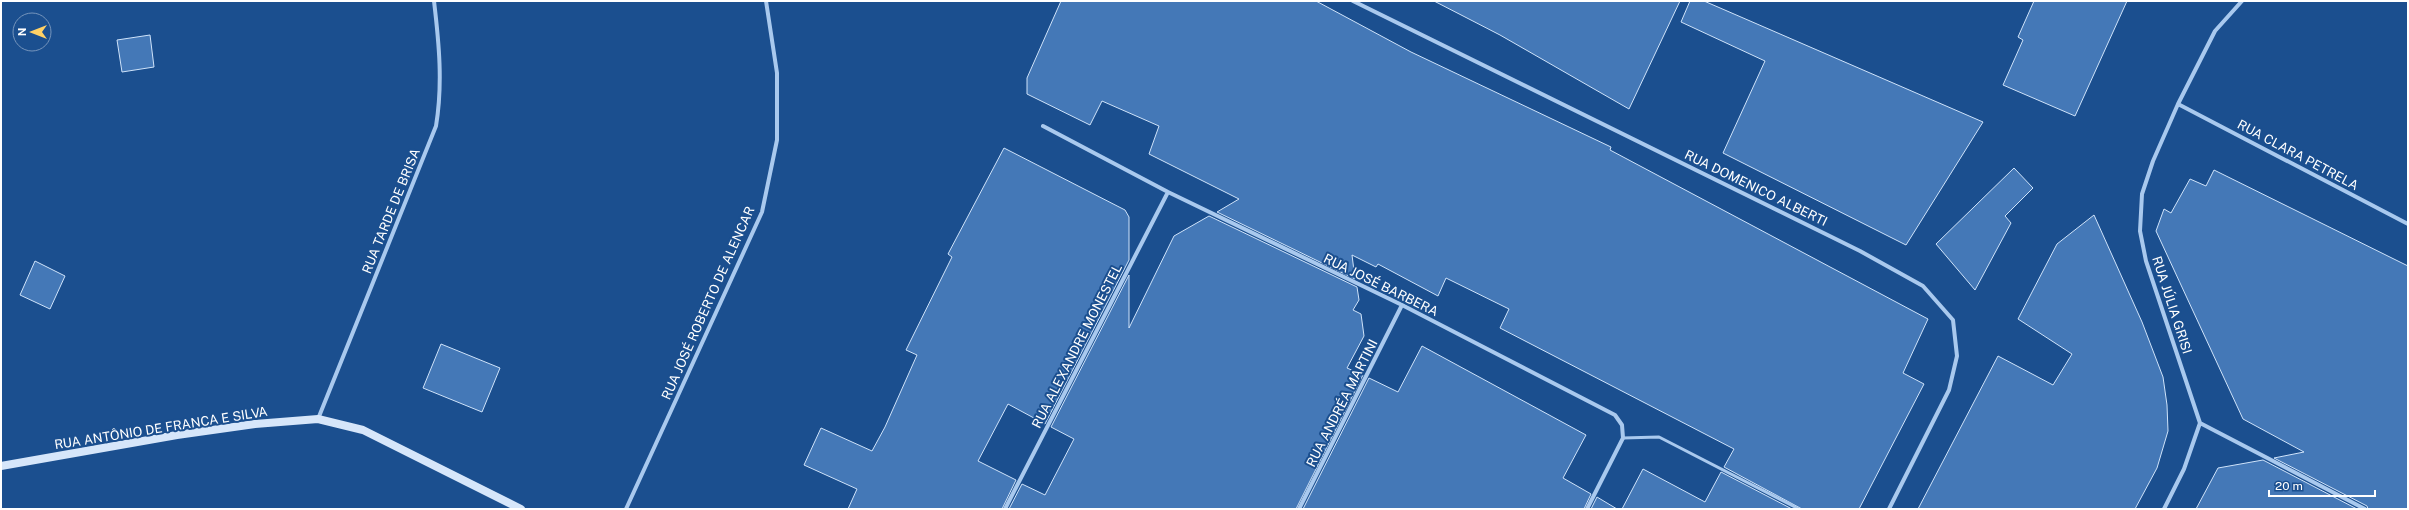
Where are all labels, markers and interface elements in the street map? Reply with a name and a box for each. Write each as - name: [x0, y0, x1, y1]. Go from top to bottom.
- north arrow: [12, 12, 52, 52]
- text: N: [16, 28, 28, 36]
- street label: RUA CLARA PETRELA: [2235, 117, 2361, 193]
- street label: RUA TARDE DE BRISA: [359, 146, 423, 276]
- street label: RUA DOMENICO ALBERTI: [1682, 147, 1830, 229]
- street label: RUA JOSÉ ROBERTO DE ALENCAR: [658, 204, 758, 402]
- street label: RUA JOSÉ BARBERA: [1321, 250, 1441, 319]
- street label: RUA JÚLIA GRISI: [2149, 254, 2196, 356]
- street label: RUA ALEXANDRE MONESTEL: [1029, 261, 1125, 431]
- street label: RUA ANDRÉA MARTINI: [1302, 336, 1381, 469]
- street label: RUA ANTÔNIO DE FRANCA E SILVA: [53, 404, 269, 452]
- scale bar: [2269, 472, 2375, 498]
- text: 20 m: [2275, 479, 2303, 493]

